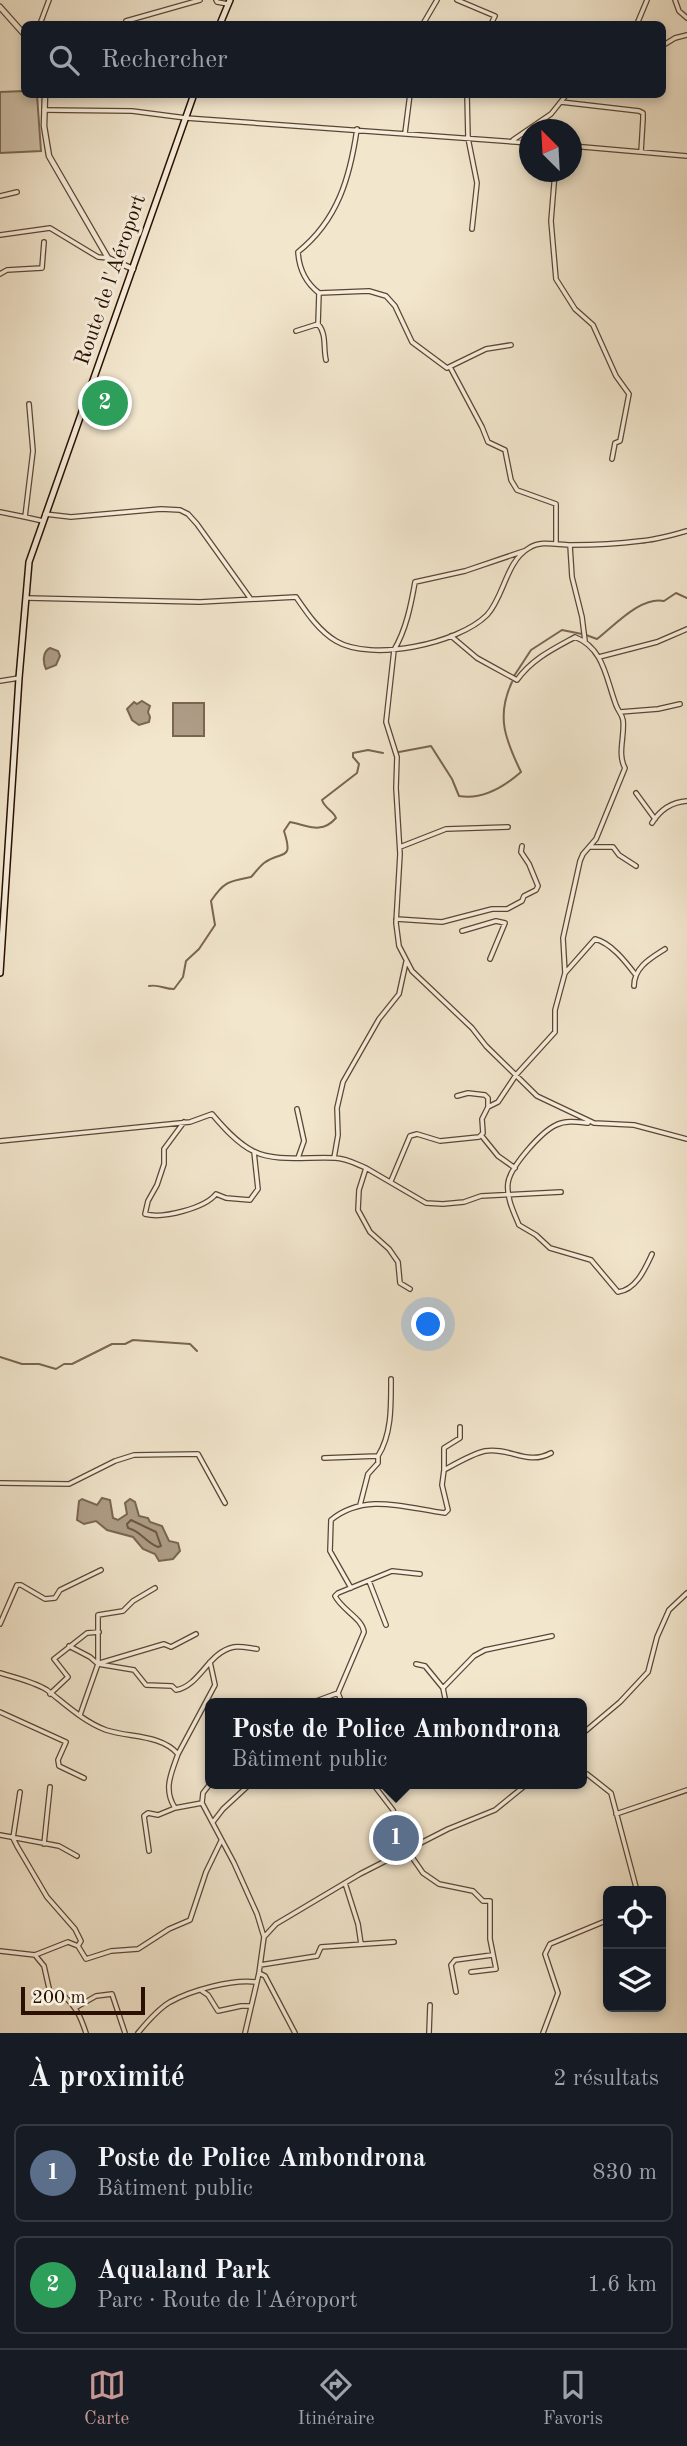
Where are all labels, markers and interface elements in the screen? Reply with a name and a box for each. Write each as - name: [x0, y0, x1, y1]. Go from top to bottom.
- search box: [21, 21, 666, 98]
- icon: search: [45, 41, 83, 79]
- text: Rechercher: [101, 47, 228, 73]
- north arrow: [519, 119, 582, 182]
- street label: Route de l'Aéroport: [72, 192, 150, 368]
- pin: 2: [82, 377, 128, 429]
- your location: [411, 1307, 445, 1341]
- popup: [205, 1698, 587, 1789]
- text: Poste de Police Ambondrona: [232, 1717, 560, 1743]
- text: Bâtiment public: [232, 1748, 387, 1771]
- pin: 1: [373, 1812, 419, 1864]
- map controls: [603, 1886, 666, 2012]
- button: locate: [603, 1886, 666, 1949]
- button: layers: [603, 1949, 666, 2012]
- scale bar: [21, 1984, 145, 2016]
- text: 200 m: [32, 1989, 85, 2008]
- text: À proximité: [28, 2063, 185, 2093]
- text: 2 résultats: [553, 2067, 659, 2090]
- text: Poste de Police Ambondrona: [97, 2146, 426, 2172]
- text: 1: [46, 2161, 60, 2184]
- text: 830 m: [592, 2161, 657, 2184]
- text: Bâtiment public: [97, 2177, 253, 2200]
- text: Aqualand Park: [97, 2258, 271, 2284]
- text: 2: [46, 2273, 60, 2296]
- text: 1.6 km: [587, 2273, 657, 2296]
- text: Parc · Route de l'Aéroport: [97, 2289, 358, 2312]
- tab: Carte: [84, 2366, 129, 2431]
- tab: Itinéraire: [298, 2366, 375, 2431]
- tab: Favoris: [543, 2366, 603, 2431]

